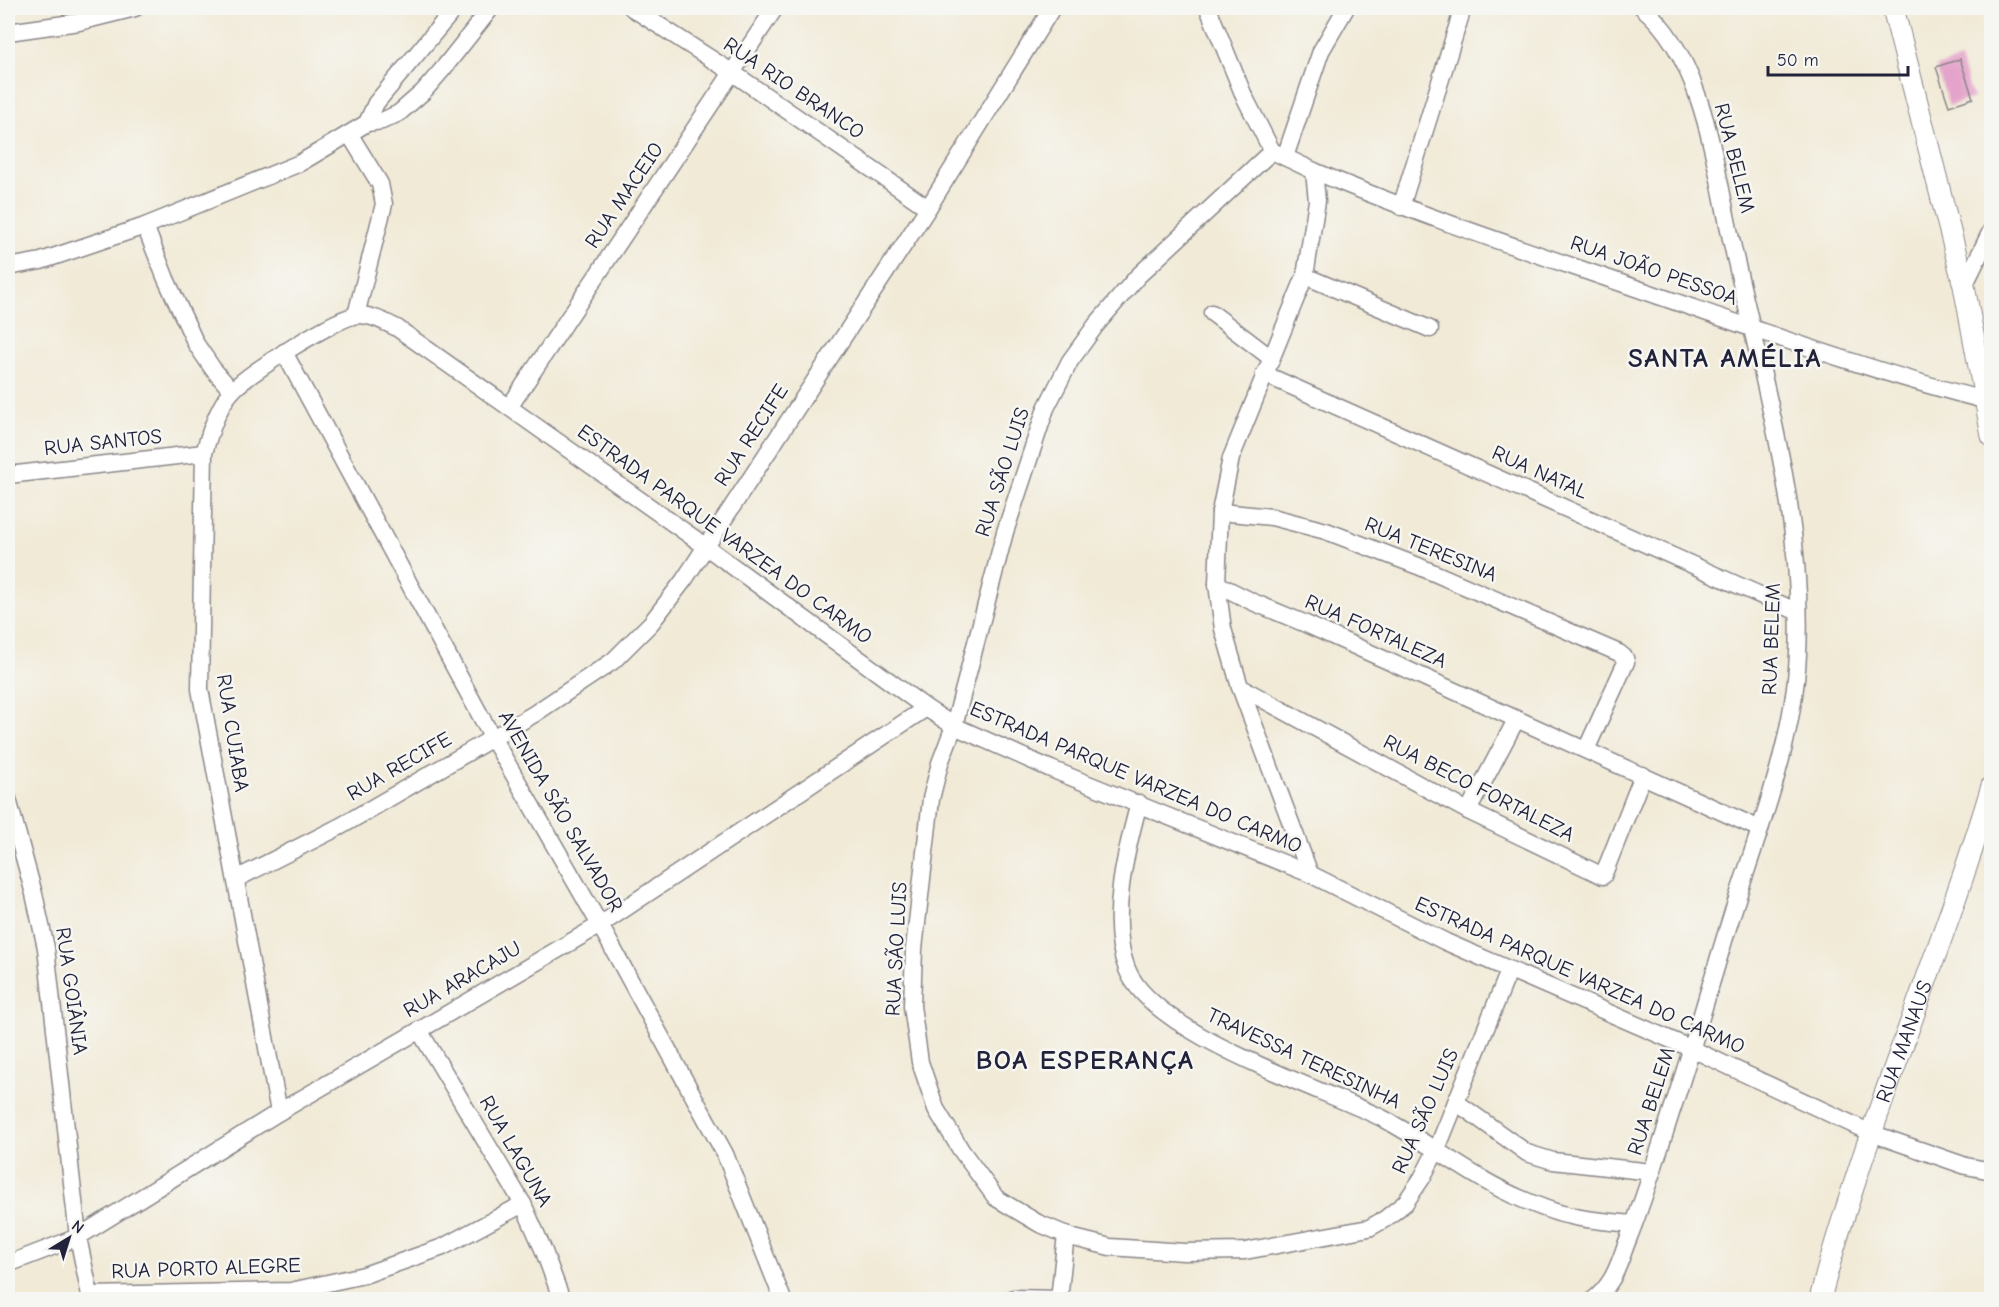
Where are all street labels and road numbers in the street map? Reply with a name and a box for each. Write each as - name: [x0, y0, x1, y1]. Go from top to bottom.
- street label: RUA RIO BRANCO: [719, 32, 869, 144]
- street label: RUA BELEM: [1710, 101, 1760, 215]
- street label: RUA MACEIO: [580, 138, 668, 252]
- street label: RUA JOÃO PESSOA: [1567, 230, 1741, 310]
- street label: RUA RECIFE: [709, 379, 793, 491]
- street label: RUA SÃO LUIS: [970, 404, 1034, 540]
- street label: ESTRADA PARQUE VARZEA DO CARMO: [573, 419, 877, 649]
- street label: RUA SANTOS: [43, 424, 163, 460]
- street label: RUA NATAL: [1488, 440, 1592, 504]
- street label: RUA TERESINA: [1361, 512, 1501, 586]
- street label: RUA BELEM: [1757, 582, 1785, 696]
- street label: RUA FORTALEZA: [1301, 589, 1451, 673]
- street label: RUA CUIABA: [212, 672, 254, 794]
- street label: ESTRADA PARQUE VARZEA DO CARMO: [966, 696, 1306, 858]
- street label: AVENIDA SÃO SALVADOR: [494, 706, 628, 916]
- street label: RUA RECIFE: [342, 726, 456, 806]
- street label: RUA BECO FORTALEZA: [1379, 729, 1579, 847]
- street label: RUA SÃO LUIS: [881, 881, 911, 1017]
- street label: ESTRADA PARQUE VARZEA DO CARMO: [1412, 891, 1748, 1059]
- street label: RUA GOIÂNIA: [51, 926, 93, 1056]
- street label: RUA ARACAJU: [399, 936, 525, 1022]
- street label: RUA MANAUS: [1871, 977, 1937, 1106]
- street label: TRAVESSA TERESINHA: [1203, 1003, 1405, 1113]
- street label: RUA BELEM: [1622, 1044, 1680, 1158]
- street label: RUA SÃO LUIS: [1387, 1045, 1463, 1177]
- street label: RUA LAGUNA: [475, 1091, 557, 1211]
- street label: RUA PORTO ALEGRE: [111, 1253, 301, 1283]

